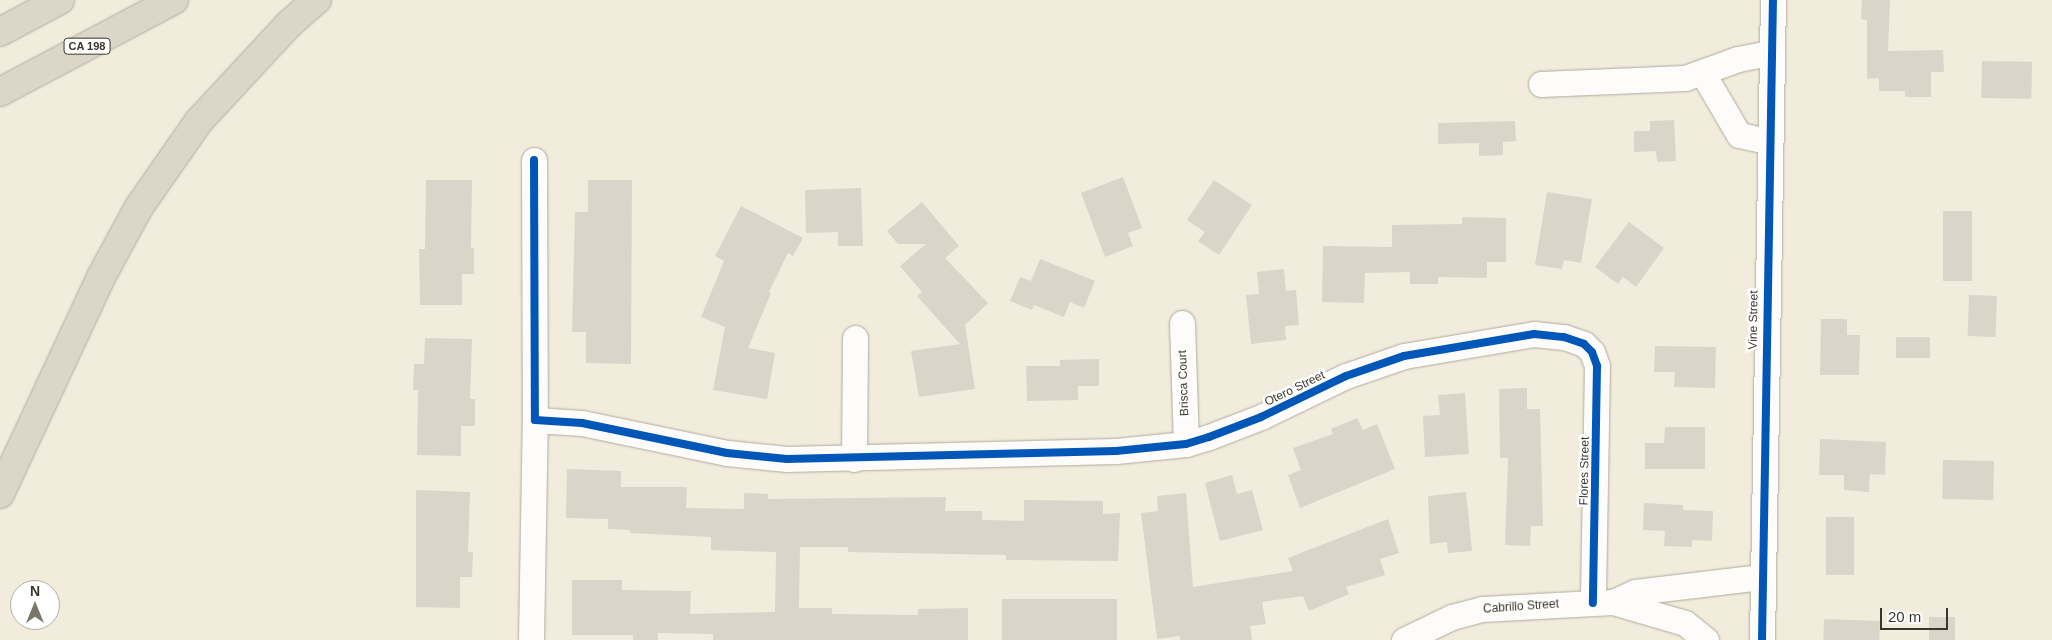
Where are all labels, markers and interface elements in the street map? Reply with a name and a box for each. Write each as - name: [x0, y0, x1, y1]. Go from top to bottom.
- road number: CA 198: [63, 37, 111, 54]
- street label: Vine Street: [1746, 290, 1762, 350]
- street label: Brisca Court: [1176, 350, 1192, 416]
- street label: Otero Street: [1262, 368, 1328, 410]
- street label: Flores Street: [1577, 437, 1593, 505]
- north arrow: [10, 580, 60, 630]
- text: N: [30, 583, 40, 599]
- street label: Cabrillo Street: [1483, 597, 1559, 617]
- scale bar: [1882, 598, 1950, 630]
- text: 20 m: [1888, 608, 1921, 625]

